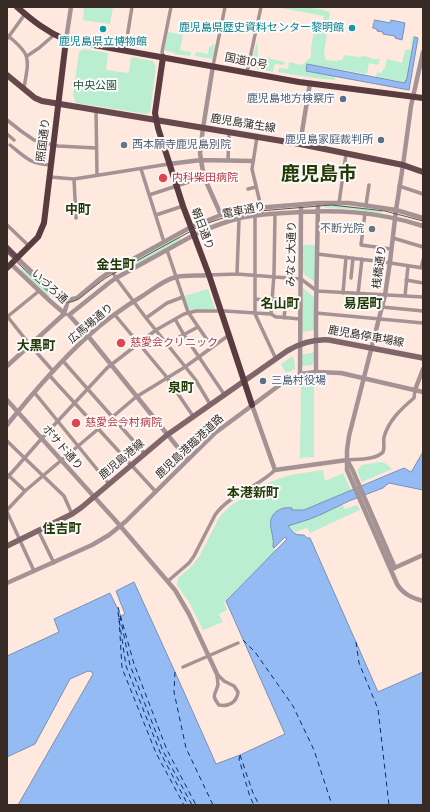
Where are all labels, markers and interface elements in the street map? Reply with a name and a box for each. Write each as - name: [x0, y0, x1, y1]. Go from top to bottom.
- place label: 鹿児島県歴史資料センター黎明館: [179, 21, 344, 35]
- marker: 鹿児島県歴史資料センター黎明館: [347, 23, 357, 33]
- marker: 鹿児島県立博物館: [98, 24, 108, 34]
- place label: 鹿児島県立博物館: [59, 35, 147, 49]
- street label: 国道10号: [223, 51, 269, 73]
- park label: 中央公園: [73, 79, 117, 93]
- place label: 鹿児島地方検察庁: [247, 92, 335, 106]
- marker: 鹿児島地方検察庁: [338, 94, 348, 104]
- street label: 鹿児島蒲生線: [209, 112, 277, 136]
- street label: 照国通り: [35, 117, 53, 163]
- place label: 鹿児島家庭裁判所: [285, 133, 373, 147]
- marker: 鹿児島家庭裁判所: [376, 135, 386, 145]
- place label: 西本願寺鹿児島別院: [132, 138, 231, 152]
- marker: 西本願寺鹿児島別院: [119, 140, 129, 150]
- district label: 鹿児島市: [281, 164, 357, 186]
- place label: 内科柴田病院: [172, 171, 238, 185]
- marker: 内科柴田病院: [157, 172, 169, 184]
- street label: 電車通り: [221, 200, 267, 222]
- district label: 中町: [65, 203, 91, 219]
- street label: 朝日通り: [188, 206, 216, 252]
- street label: みなと大通り: [285, 221, 299, 287]
- place label: 不断光院: [320, 222, 364, 236]
- marker: 不断光院: [367, 224, 377, 234]
- street label: 桟橋通り: [370, 244, 390, 290]
- district label: 金生町: [97, 258, 135, 274]
- street label: いづろ通: [28, 267, 70, 307]
- district label: 名山町: [261, 297, 299, 313]
- district label: 易居町: [344, 297, 382, 313]
- street label: 広馬場通り: [66, 301, 116, 347]
- street label: 鹿児島停車場線: [327, 324, 405, 350]
- place label: 慈愛会クリニック: [130, 336, 218, 350]
- marker: 慈愛会クリニック: [115, 337, 127, 349]
- district label: 大黒町: [17, 339, 55, 355]
- place label: 三島村役場: [271, 374, 326, 388]
- marker: 三島村役場: [258, 376, 268, 386]
- district label: 泉町: [168, 381, 194, 397]
- street label: 鹿児島港臨港道路: [153, 412, 227, 482]
- place label: 慈愛会今村病院: [85, 416, 162, 430]
- marker: 慈愛会今村病院: [70, 417, 82, 429]
- street label: ボサド通り: [39, 423, 85, 473]
- street label: 鹿児島港線: [97, 437, 147, 483]
- district label: 本港新町: [227, 486, 279, 502]
- district label: 住吉町: [43, 522, 81, 538]

